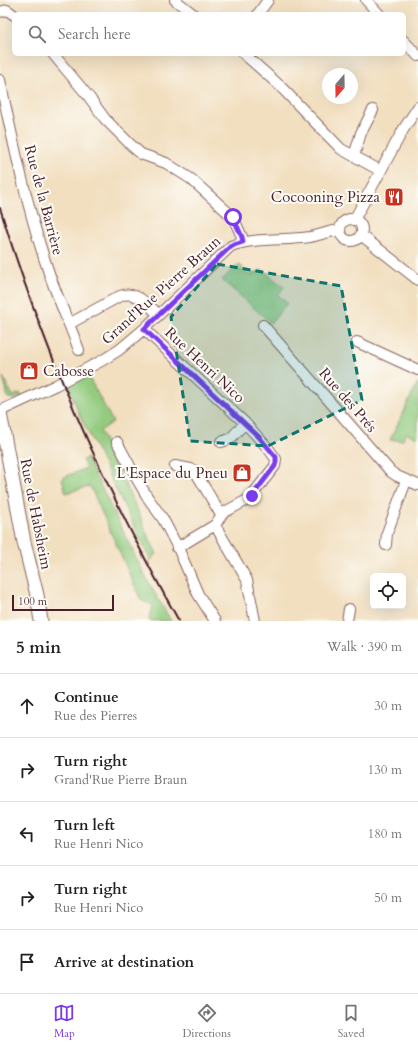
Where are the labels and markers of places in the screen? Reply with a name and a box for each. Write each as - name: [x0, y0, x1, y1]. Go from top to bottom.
- restaurant icon: Cocooning Pizza: [383, 186, 405, 208]
- place label: Cocooning Pizza: [271, 187, 381, 207]
- shop icon: Cabosse: [18, 360, 40, 382]
- place label: Cabosse: [43, 361, 94, 381]
- shop icon: L'Espace du Pneu: [231, 462, 253, 484]
- place label: L'Espace du Pneu: [116, 463, 228, 483]

